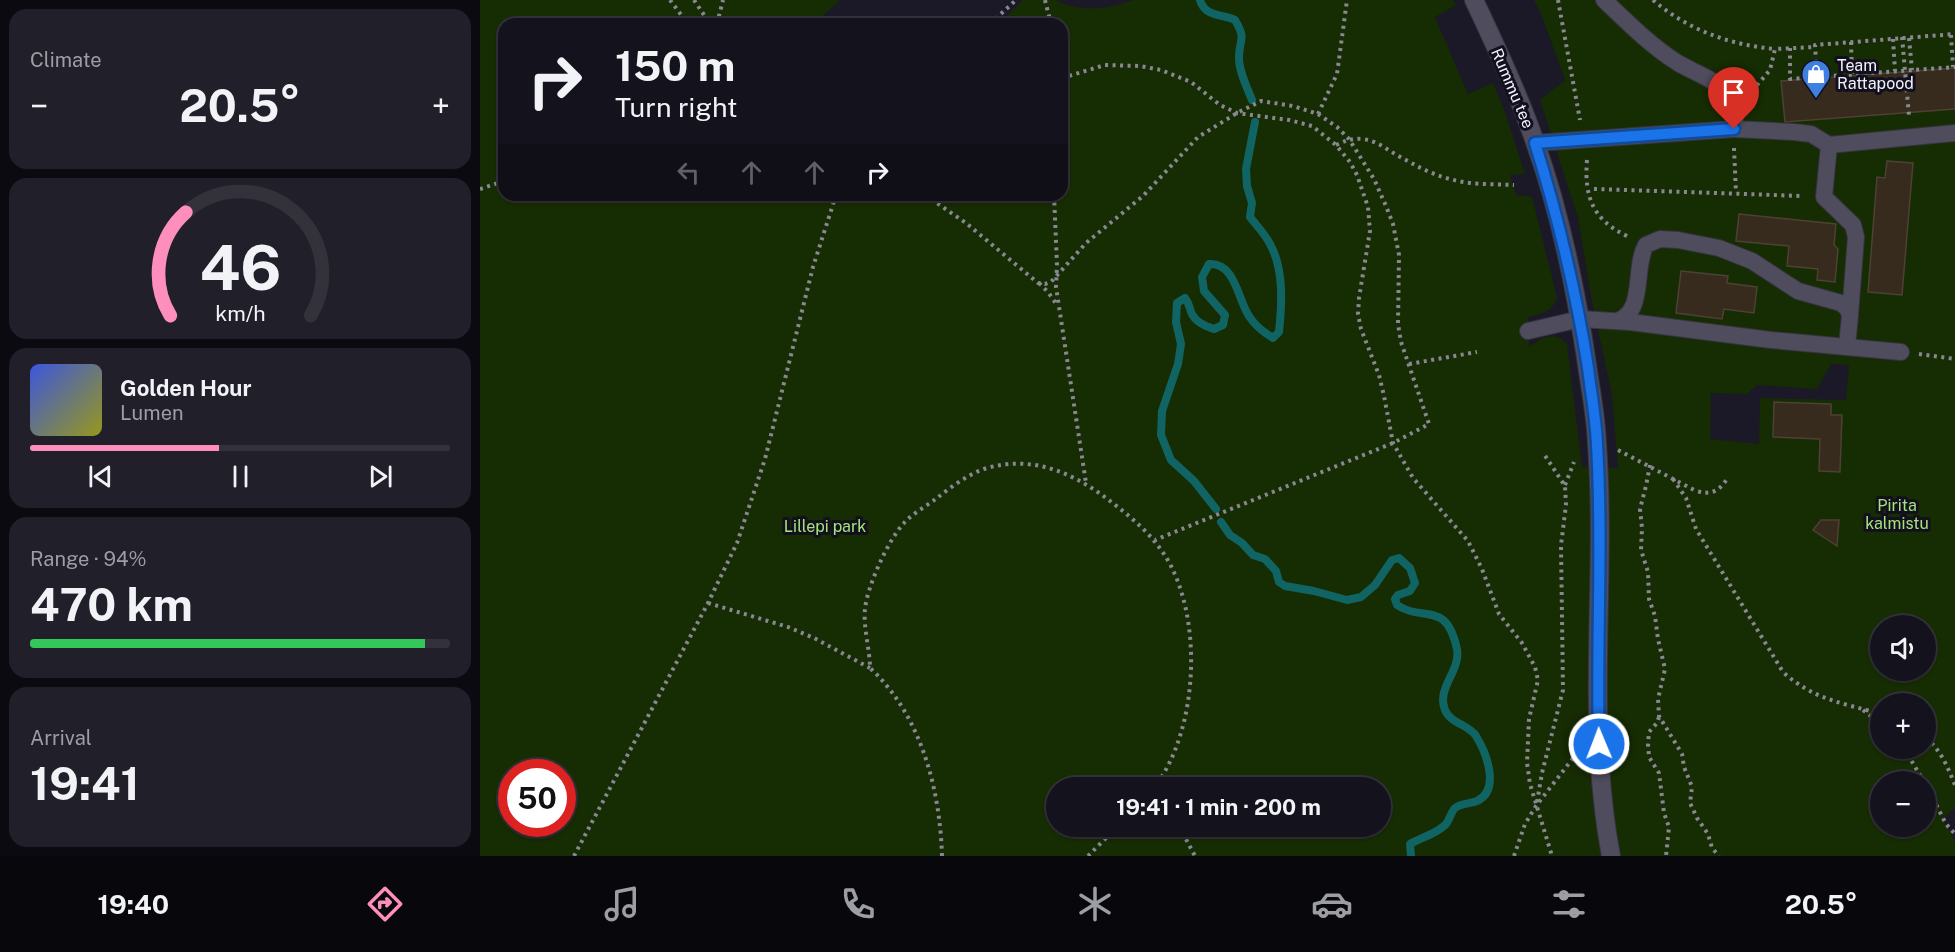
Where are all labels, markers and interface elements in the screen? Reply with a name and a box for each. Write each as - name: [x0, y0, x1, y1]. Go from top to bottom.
- text: 150 m: [615, 41, 735, 90]
- icon: right: [516, 42, 594, 120]
- street label: Rummu tee: [1487, 45, 1538, 131]
- text: Climate: [30, 48, 102, 72]
- place label: Team Rattapood: [1837, 56, 1914, 93]
- shop icon: Team Rattapood: [1800, 58, 1832, 100]
- pin: [1708, 67, 1759, 129]
- icon: arrive: [1717, 76, 1750, 109]
- text: 20.5°: [179, 79, 301, 132]
- text: −: [30, 87, 48, 125]
- text: +: [432, 87, 450, 125]
- text: Turn right: [615, 91, 738, 123]
- icon: left: [672, 156, 705, 189]
- icon: ahead: [735, 156, 768, 189]
- icon: ahead: [798, 156, 831, 189]
- icon: right: [861, 156, 894, 189]
- text: 46: [199, 231, 281, 304]
- text: km/h: [215, 301, 265, 326]
- text: Golden Hour: [120, 375, 251, 401]
- text: Lumen: [120, 401, 184, 425]
- icon: previous: [84, 460, 117, 493]
- icon: pause: [224, 460, 257, 493]
- icon: next: [364, 460, 397, 493]
- park label: Pirita kalmistu: [1865, 496, 1929, 533]
- park label: Lillepi park: [784, 517, 866, 536]
- text: Range · 94%: [30, 547, 147, 571]
- text: 470 km: [30, 578, 193, 631]
- map controls: [1870, 615, 1936, 837]
- button: sound: [1870, 615, 1936, 681]
- button: +: [1870, 693, 1936, 759]
- position arrow: [1567, 712, 1631, 776]
- text: Arrival: [30, 726, 92, 750]
- text: 19:41: [30, 757, 140, 810]
- speed limit sign: 50: [498, 759, 576, 837]
- button: −: [1870, 771, 1936, 837]
- text: 19:41 · 1 min · 200 m: [1116, 794, 1321, 820]
- icon: directions: [364, 883, 406, 925]
- icon: music: [601, 883, 643, 925]
- icon: phone: [837, 883, 879, 925]
- icon: climate: [1074, 883, 1116, 925]
- icon: car: [1311, 883, 1353, 925]
- icon: filters: [1548, 883, 1590, 925]
- text: 19:40: [97, 888, 169, 920]
- text: 20.5°: [1785, 888, 1857, 920]

